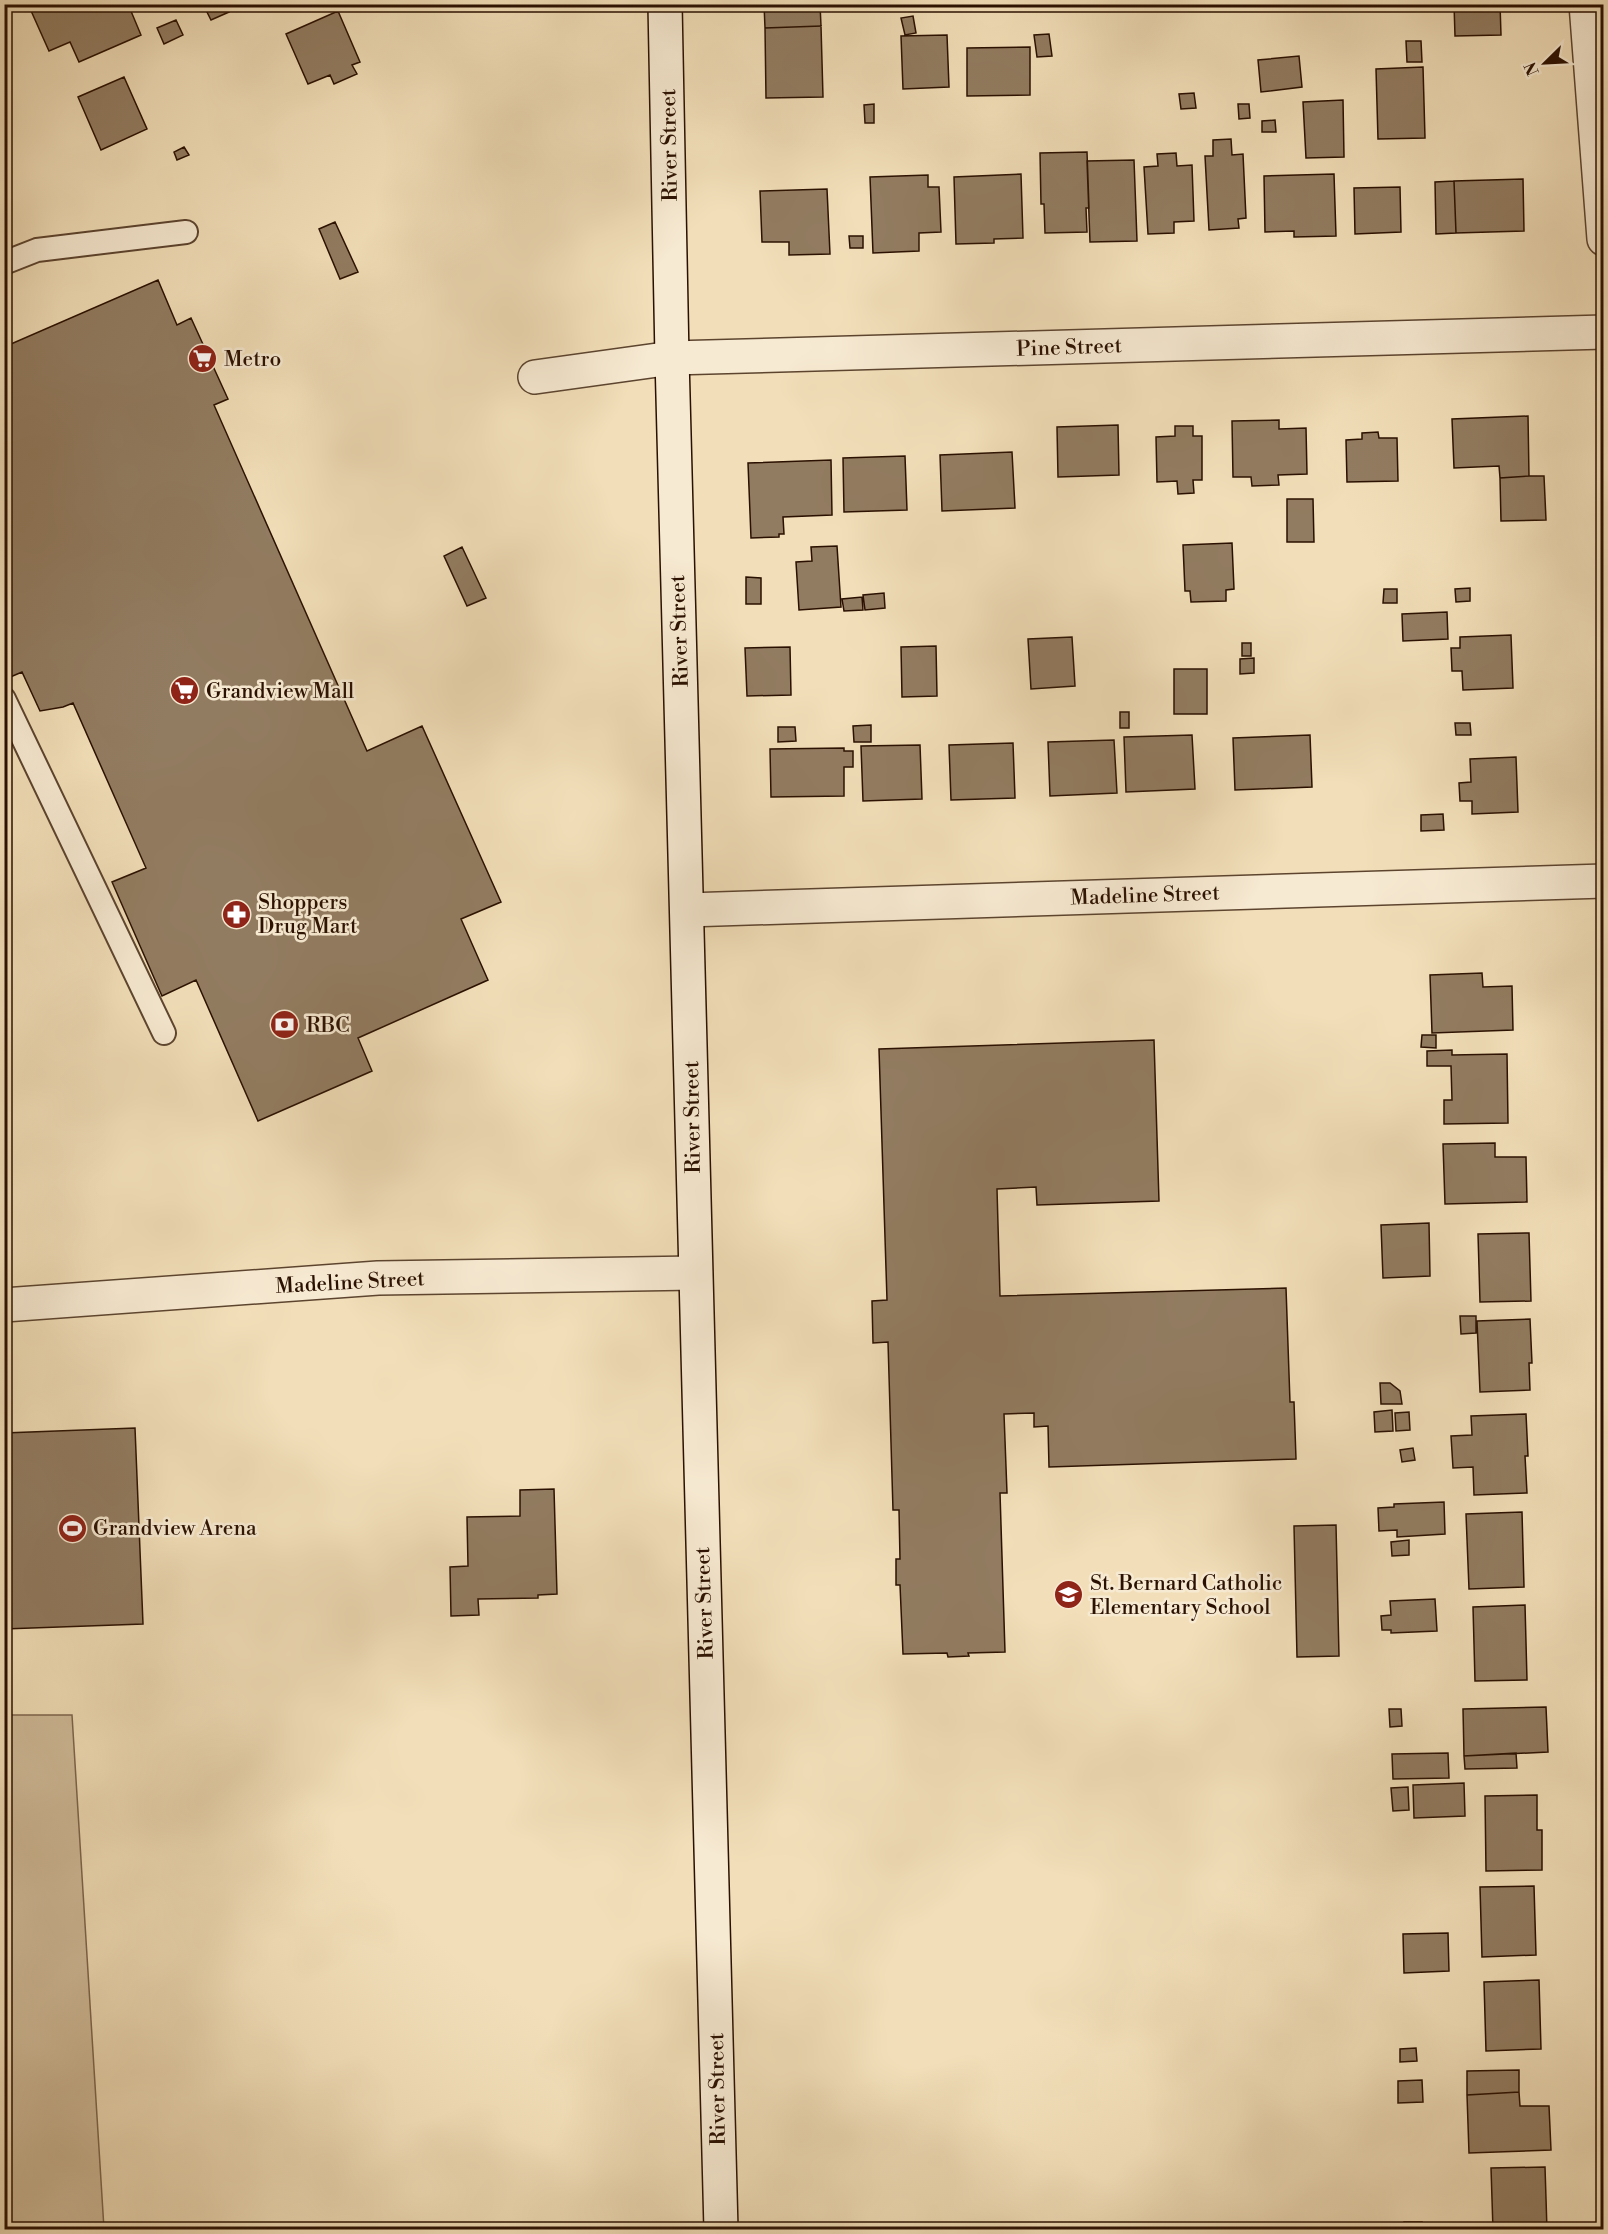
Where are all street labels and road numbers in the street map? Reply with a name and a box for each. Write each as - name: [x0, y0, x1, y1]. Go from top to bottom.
- street label: River Street: [656, 88, 684, 202]
- street label: Pine Street: [1016, 333, 1123, 363]
- street label: River Street: [665, 574, 695, 688]
- street label: Madeline Street: [1070, 880, 1221, 912]
- street label: River Street: [679, 1060, 707, 1174]
- street label: Madeline Street: [275, 1266, 426, 1300]
- street label: River Street: [690, 1546, 720, 1660]
- street label: River Street: [704, 2032, 732, 2146]

